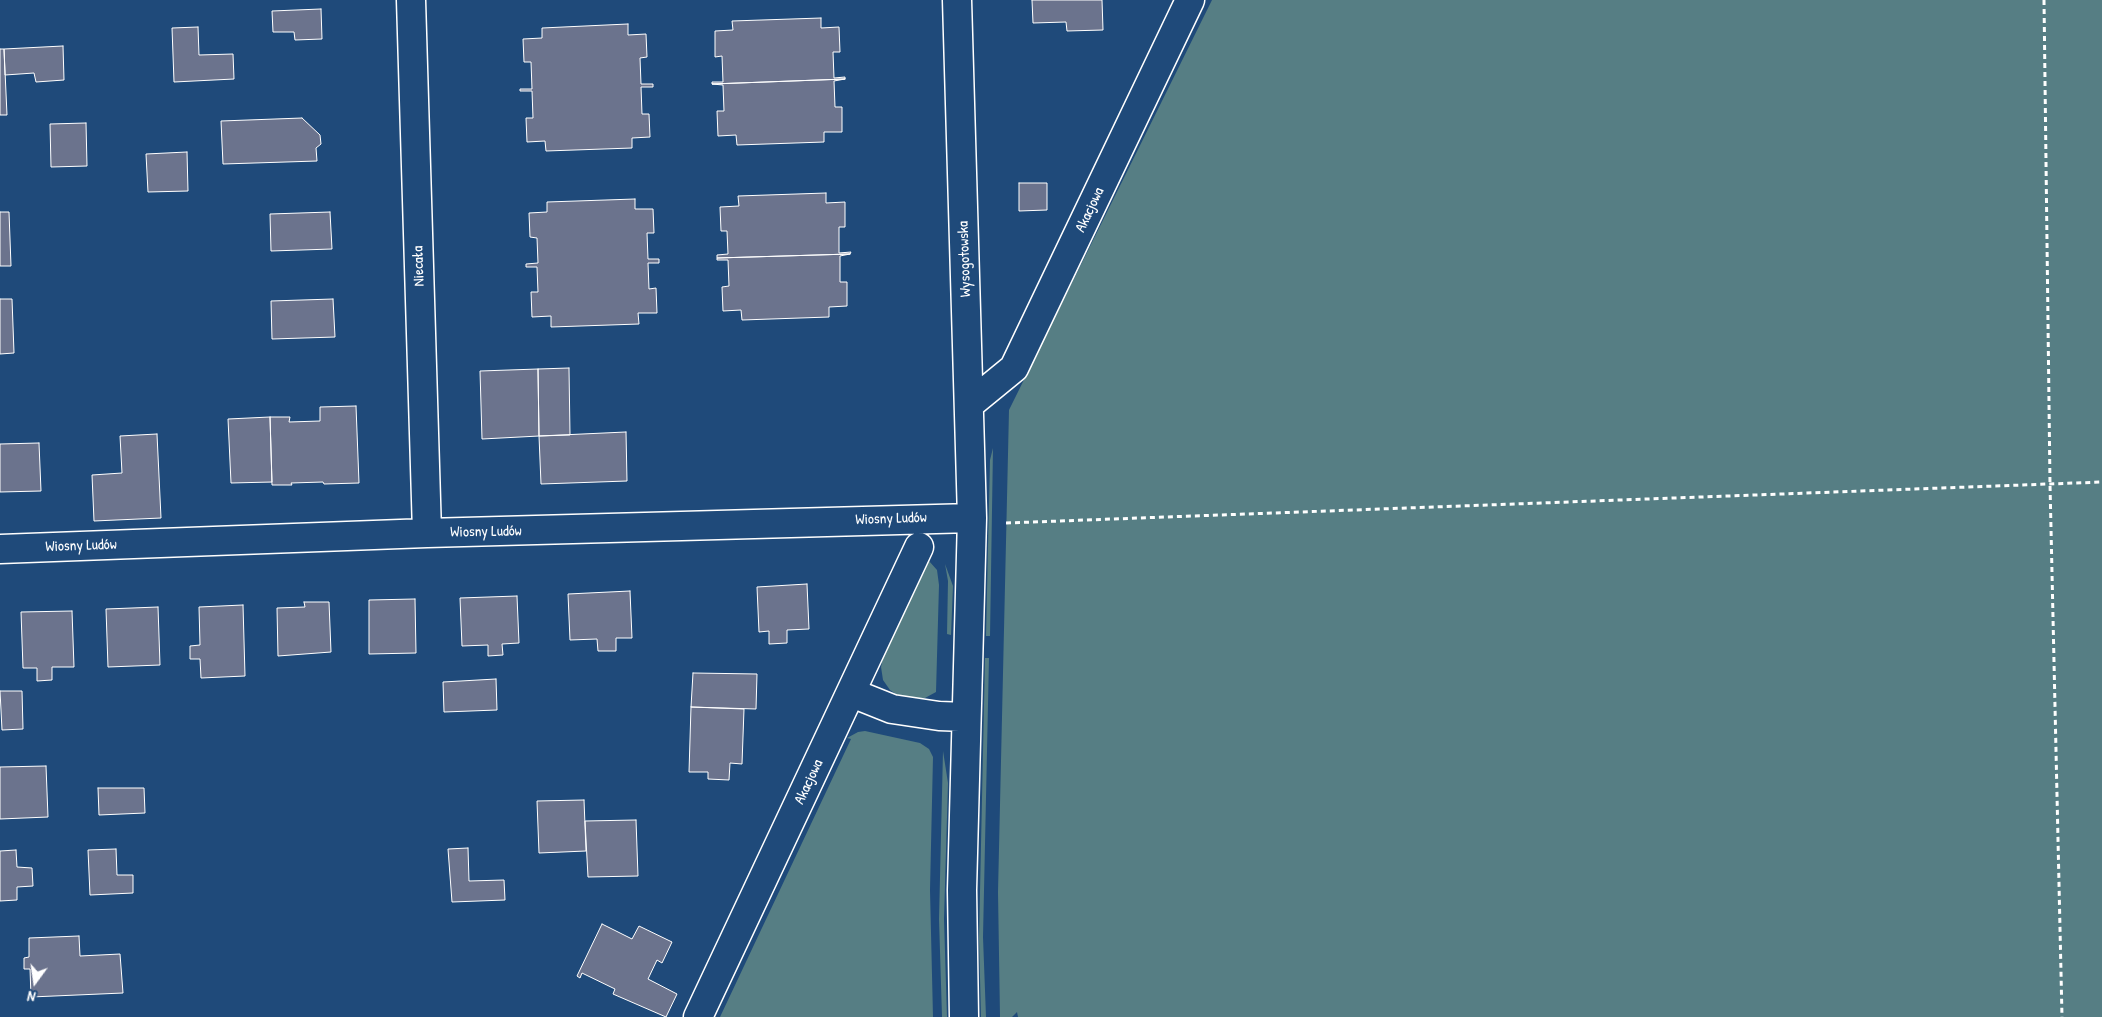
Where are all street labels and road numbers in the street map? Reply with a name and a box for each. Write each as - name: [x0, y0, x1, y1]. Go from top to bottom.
- street label: Akacjowa: [1072, 185, 1108, 235]
- street label: Wysogotowska: [955, 221, 975, 297]
- street label: Niecała: [409, 245, 429, 287]
- street label: Wiosny Ludów: [855, 509, 927, 529]
- street label: Wiosny Ludów: [450, 522, 522, 542]
- street label: Wiosny Ludów: [45, 536, 117, 556]
- street label: Akacjowa: [791, 757, 827, 807]

